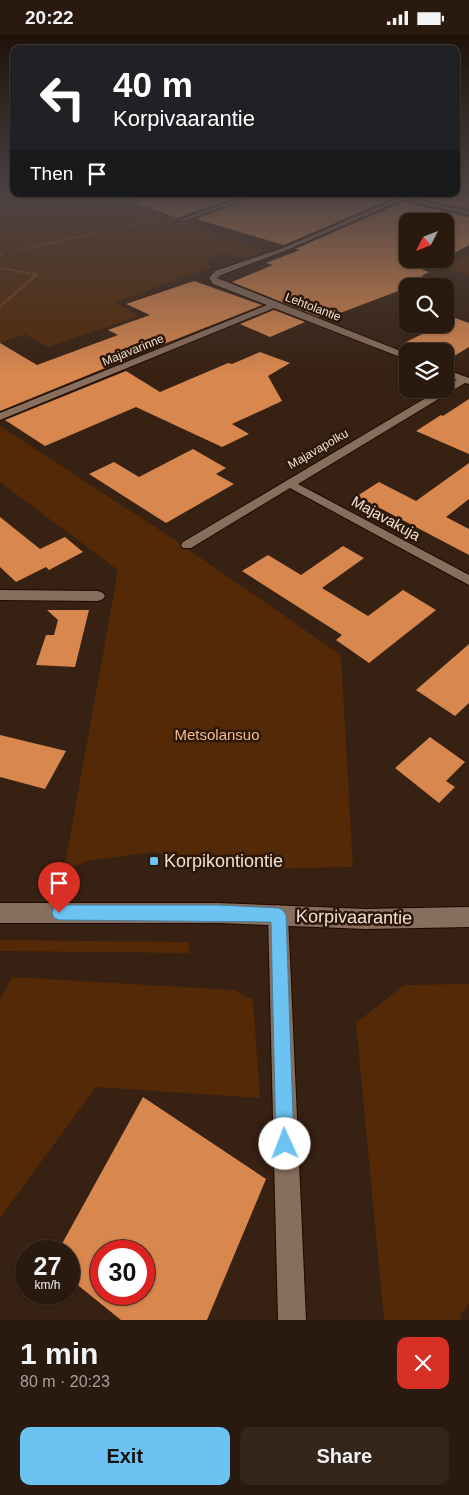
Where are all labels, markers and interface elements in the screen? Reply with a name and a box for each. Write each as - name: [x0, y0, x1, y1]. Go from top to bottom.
- text: 20:22: [25, 7, 74, 28]
- icon: left: [30, 65, 95, 130]
- text: 40 m: [113, 65, 193, 104]
- text: Korpivaarantie: [113, 106, 255, 131]
- icon: arrive: [83, 160, 111, 188]
- text: Then: [30, 163, 73, 184]
- north arrow: [399, 213, 454, 267]
- map controls: [399, 213, 454, 398]
- button: search: [399, 278, 454, 333]
- street label: Lehtolantie: [283, 290, 343, 324]
- street label: Majavarinne: [100, 331, 166, 369]
- button: layers: [399, 343, 454, 398]
- street label: Majavapolku: [285, 426, 351, 472]
- street label: Majavakuja: [349, 492, 424, 544]
- park label: Metsolansuo: [174, 726, 260, 743]
- place label: Korpikontiontie: [164, 851, 283, 871]
- marker: Korpikontiontie: [148, 855, 160, 867]
- pin: [38, 862, 80, 913]
- icon: arrive: [45, 869, 73, 897]
- street label: Korpivaarantie: [296, 906, 412, 928]
- position arrow: [258, 1117, 310, 1169]
- speed limit sign: 30: [90, 1240, 155, 1305]
- text: 27: [34, 1252, 61, 1280]
- text: km/h: [34, 1278, 61, 1292]
- text: 1 min: [20, 1337, 98, 1370]
- button: close: [397, 1337, 449, 1389]
- text: 80 m · 20:23: [20, 1373, 110, 1390]
- button: Exit: [20, 1427, 230, 1485]
- button: Share: [240, 1427, 449, 1485]

